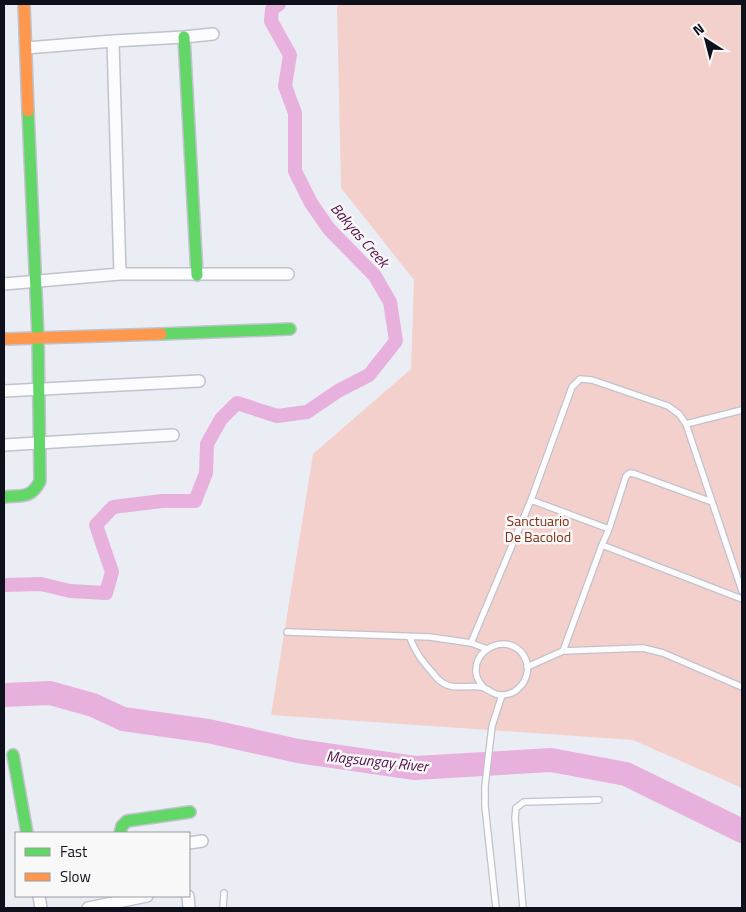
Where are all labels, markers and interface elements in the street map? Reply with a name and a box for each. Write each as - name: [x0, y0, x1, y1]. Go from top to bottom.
- north arrow: [681, 15, 731, 65]
- text: N: [688, 18, 708, 40]
- water label: Bakyas Creek: [325, 198, 396, 274]
- park label: Sanctuario De Bacolod: [505, 510, 571, 547]
- water label: Magsungay River: [325, 744, 431, 778]
- legend: [15, 832, 190, 897]
- text: Fast: [60, 840, 88, 863]
- text: Slow: [60, 865, 91, 888]

